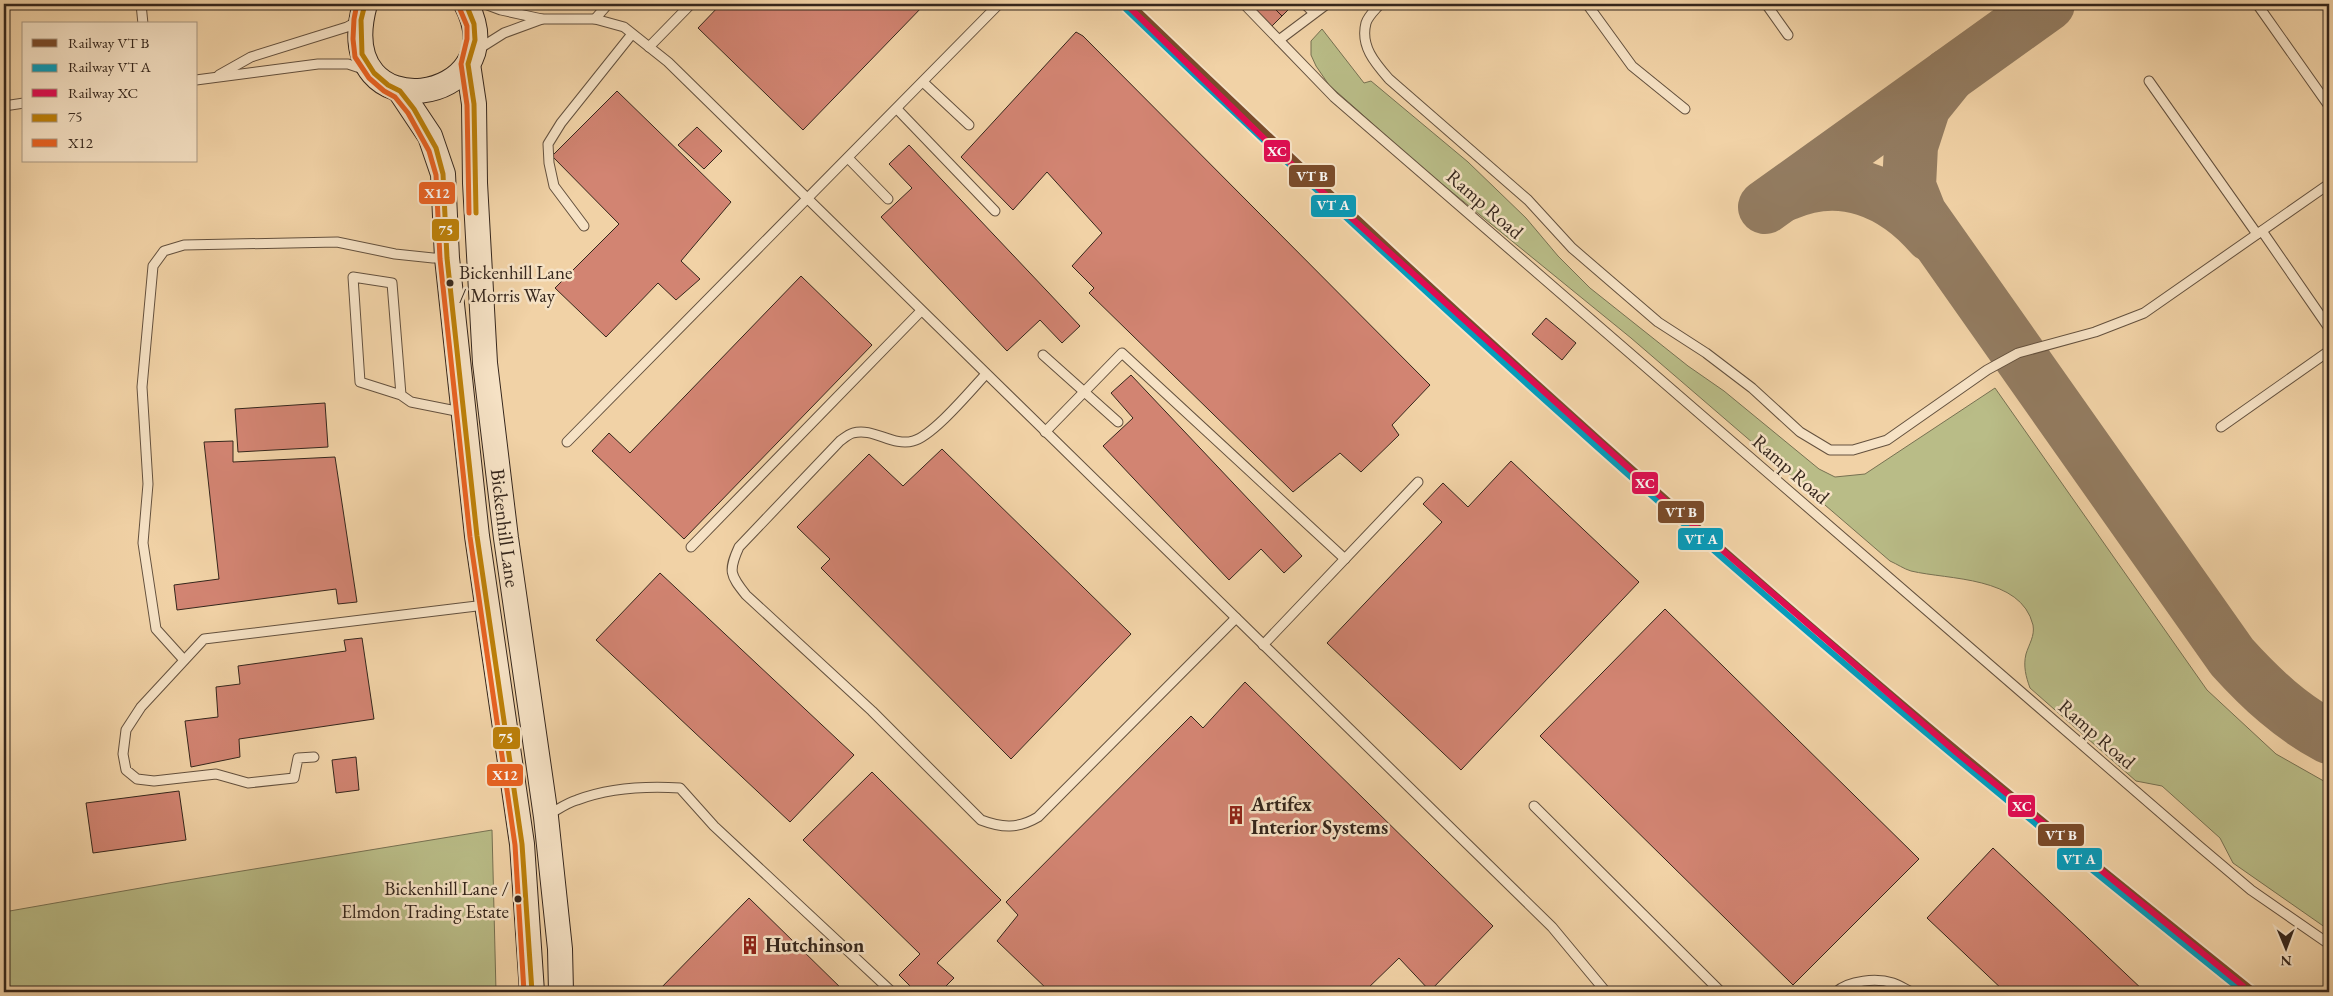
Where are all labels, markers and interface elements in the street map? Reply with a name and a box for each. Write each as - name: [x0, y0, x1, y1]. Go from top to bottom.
- legend: [22, 22, 198, 162]
- text: Railway VT B: [68, 33, 150, 52]
- text: Railway VT A: [68, 57, 152, 76]
- text: Railway XC: [68, 83, 138, 102]
- text: 75: [68, 107, 82, 126]
- text: X12: [67, 133, 94, 152]
- line badge: XC: [1263, 139, 1291, 163]
- text: XC: [1266, 142, 1287, 160]
- street label: Ramp Road: [1441, 163, 1530, 245]
- line badge: VT B: [1288, 164, 1336, 188]
- text: VT B: [1296, 167, 1328, 185]
- line badge: X12: [418, 181, 456, 205]
- text: X12: [423, 184, 450, 202]
- line badge: VT A: [1310, 194, 1357, 218]
- text: VT A: [1316, 196, 1350, 214]
- line badge: 75: [431, 218, 460, 242]
- text: 75: [439, 221, 453, 239]
- place label: Bickenhill Lane / Morris Way: [459, 260, 572, 308]
- marker: Bickenhill Lane / Morris Way: [445, 278, 455, 288]
- street label: Ramp Road: [1747, 428, 1836, 510]
- street label: Bickenhill Lane: [485, 467, 526, 589]
- line badge: XC: [1631, 471, 1659, 495]
- text: XC: [1634, 474, 1655, 492]
- line badge: VT B: [1657, 500, 1705, 524]
- text: VT B: [1665, 503, 1697, 521]
- line badge: VT A: [1677, 527, 1724, 551]
- text: VT A: [1684, 530, 1718, 548]
- street label: Ramp Road: [2053, 693, 2142, 775]
- line badge: 75: [492, 726, 521, 750]
- text: 75: [499, 729, 513, 747]
- line badge: X12: [486, 763, 524, 787]
- text: X12: [491, 766, 518, 784]
- place label: Artifex Interior Systems: [1250, 791, 1388, 840]
- line badge: XC: [2007, 794, 2036, 818]
- text: XC: [2011, 797, 2032, 815]
- building icon: Artifex Interior Systems: [1225, 804, 1247, 826]
- line badge: VT B: [2037, 823, 2085, 847]
- text: VT B: [2045, 826, 2077, 844]
- line badge: VT A: [2056, 847, 2103, 871]
- text: VT A: [2062, 850, 2096, 868]
- place label: Bickenhill Lane / Elmdon Trading Estate: [341, 876, 509, 924]
- marker: Bickenhill Lane / Elmdon Trading Estate: [513, 894, 523, 904]
- north arrow: [2260, 924, 2310, 974]
- place label: Hutchinson: [765, 932, 864, 958]
- building icon: Hutchinson: [739, 934, 761, 956]
- text: N: [2280, 952, 2292, 970]

